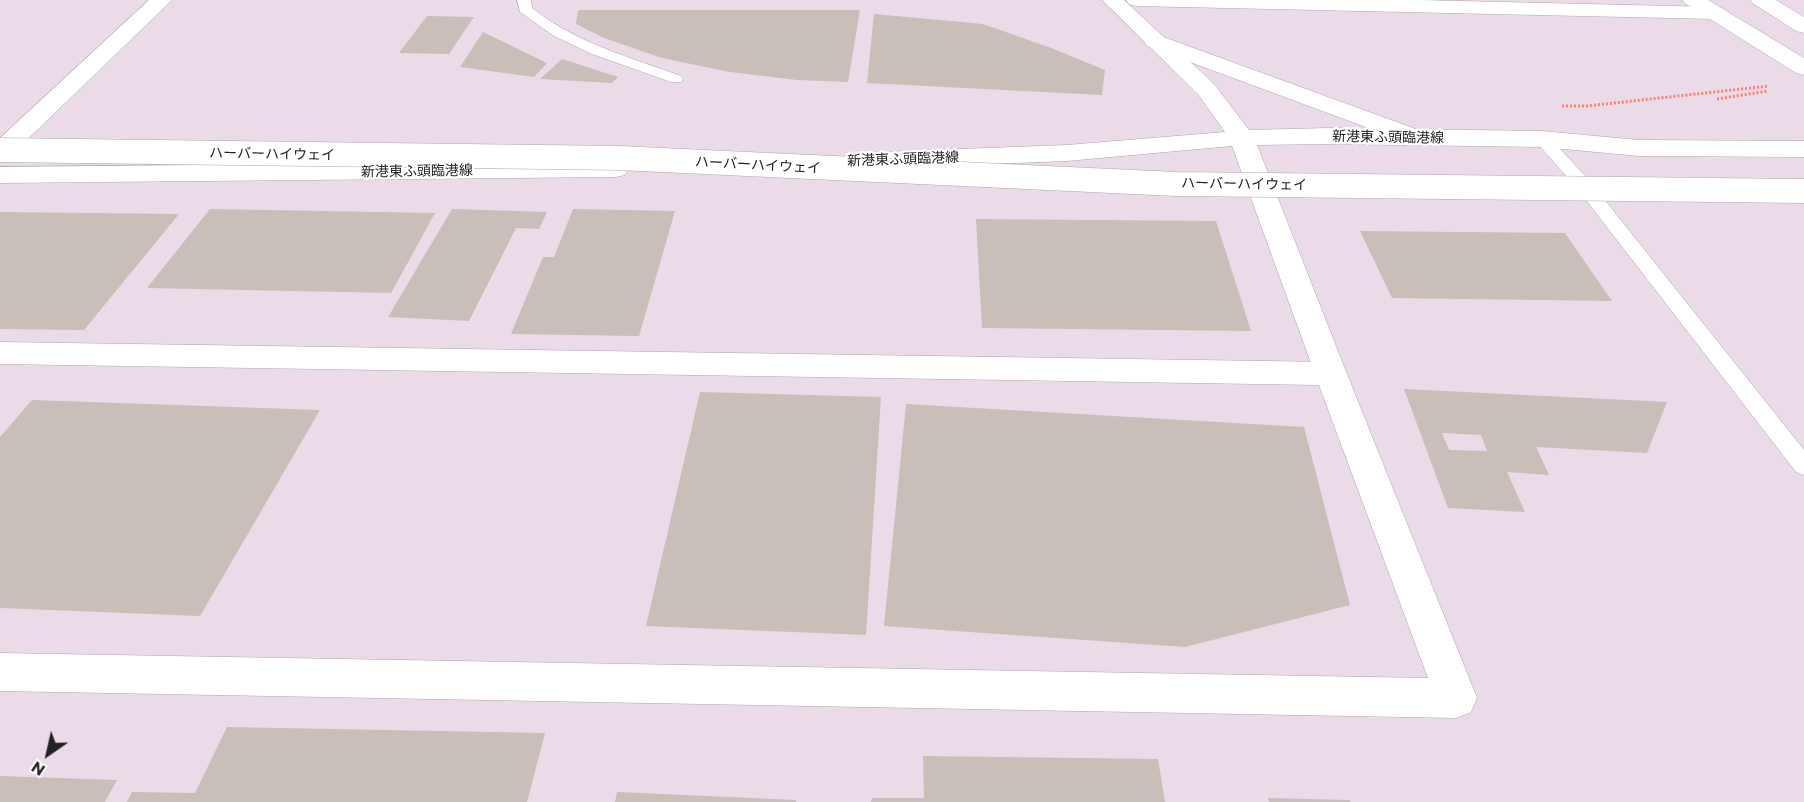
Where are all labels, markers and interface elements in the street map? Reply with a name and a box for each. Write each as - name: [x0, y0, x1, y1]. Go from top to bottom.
- street label: 新港東ふ頭臨港線: [1332, 128, 1444, 146]
- street label: ハーバーハイウェイ: [209, 145, 335, 163]
- street label: 新港東ふ頭臨港線: [847, 149, 959, 169]
- street label: ハーバーハイウェイ: [695, 153, 821, 177]
- street label: 新港東ふ頭臨港線: [361, 162, 473, 180]
- street label: ハーバーハイウェイ: [1181, 175, 1307, 193]
- north arrow: [18, 724, 78, 784]
- text: N: [27, 758, 48, 781]

